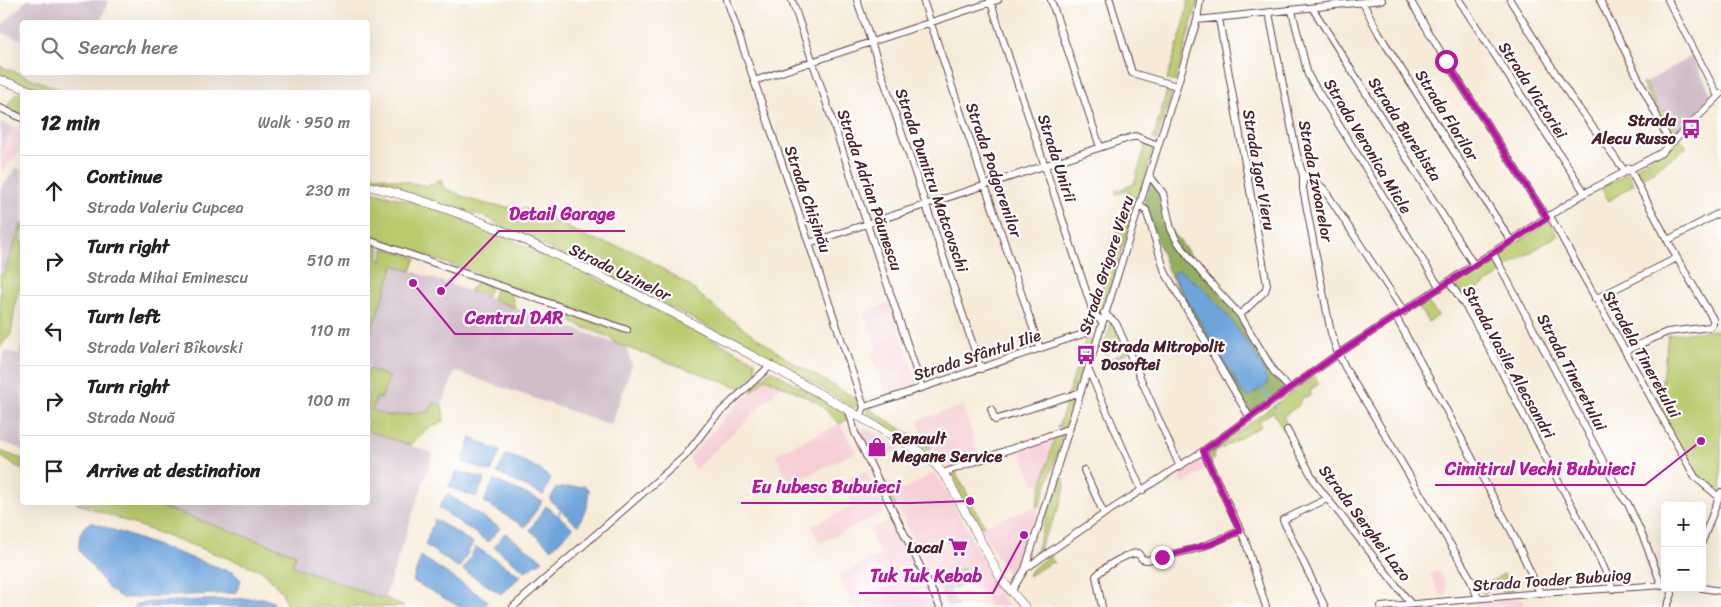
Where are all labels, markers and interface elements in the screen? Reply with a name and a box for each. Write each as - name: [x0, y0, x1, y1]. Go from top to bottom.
- search box: [20, 20, 370, 75]
- text: Search here: [78, 31, 178, 64]
- icon: search: [38, 34, 66, 62]
- street label: Strada Victoriei: [1490, 35, 1576, 145]
- route start: [1435, 50, 1458, 73]
- street label: Strada Florilor: [1407, 63, 1488, 168]
- street label: Strada Burebista: [1360, 71, 1450, 187]
- street label: Strada Veronica Micle: [1316, 72, 1420, 220]
- street label: Strada Dumitru Matcovschi: [887, 84, 977, 277]
- street label: Strada Podgorenilor: [957, 98, 1031, 243]
- text: 12 min: [40, 104, 100, 142]
- street label: Strada Adrian Păunescu: [829, 105, 911, 275]
- place label: Strada Alecu Russo: [1591, 106, 1677, 153]
- street label: Strada Igor Vieru: [1234, 107, 1284, 233]
- text: Walk · 950 m: [258, 108, 350, 137]
- street label: Strada Unirii: [1029, 110, 1085, 206]
- street label: Strada Izvoarelor: [1290, 118, 1342, 246]
- bus stop icon: Strada Alecu Russo: [1680, 118, 1702, 140]
- street label: Strada Chișinău: [776, 141, 840, 257]
- text: Continue: [87, 160, 163, 193]
- text: 230 m: [305, 176, 350, 205]
- icon: ahead: [40, 177, 68, 205]
- street label: Strada Grigore Vieru: [1070, 191, 1142, 338]
- text: Strada Valeriu Cupcea: [87, 193, 243, 222]
- callout: Detail Garage: [499, 198, 625, 231]
- text: Detail Garage: [509, 198, 615, 230]
- text: Turn right: [87, 230, 169, 263]
- street label: Strada Uzinelor: [564, 235, 677, 310]
- text: 510 m: [307, 246, 350, 275]
- icon: right: [40, 247, 68, 275]
- text: Strada Mihai Eminescu: [87, 263, 248, 292]
- street label: Strada Vasile Alecsandri: [1455, 280, 1564, 445]
- street label: Stradela Tineretului: [1595, 285, 1690, 424]
- text: Turn left: [87, 300, 160, 333]
- callout: Centrul DAR: [455, 301, 573, 334]
- text: Centrul DAR: [464, 302, 563, 334]
- street label: Strada Tineretului: [1529, 308, 1616, 437]
- text: 110 m: [310, 316, 350, 345]
- icon: left: [40, 317, 68, 345]
- street label: Strada Sfântul Ilie: [909, 321, 1045, 389]
- place label: Strada Mitropolit Dosoftei: [1100, 332, 1225, 379]
- text: Strada Valeri Bîkovski: [87, 333, 243, 362]
- bus stop icon: Strada Mitropolit Dosoftei: [1075, 344, 1097, 366]
- text: Turn right: [87, 370, 169, 403]
- text: 100 m: [306, 386, 350, 415]
- icon: right: [40, 387, 68, 415]
- text: Strada Nouă: [87, 403, 175, 432]
- place label: Renault Megane Service: [891, 424, 1003, 471]
- shop icon: Renault Megane Service: [866, 436, 888, 458]
- callout: Cimitirul Vechi Bubuieci: [1435, 452, 1645, 485]
- text: Cimitirul Vechi Bubuieci: [1444, 453, 1636, 485]
- text: Arrive at destination: [87, 454, 260, 487]
- icon: arrive: [40, 457, 68, 485]
- street label: Strada Serghei Lazo: [1311, 458, 1419, 588]
- callout: Eu Iubesc Bubuieci: [741, 470, 912, 503]
- text: Eu Iubesc Bubuieci: [752, 471, 901, 503]
- map controls: [1661, 502, 1706, 592]
- button: +: [1661, 502, 1706, 547]
- place label: Local: [907, 533, 944, 562]
- supermarket icon: Local: [947, 536, 969, 558]
- route end: [1151, 546, 1174, 569]
- button: −: [1661, 547, 1706, 592]
- callout: Tuk Tuk Kebab: [859, 560, 993, 593]
- text: Tuk Tuk Kebab: [870, 560, 982, 592]
- street label: Strada Toader Bubuiog: [1472, 560, 1632, 600]

